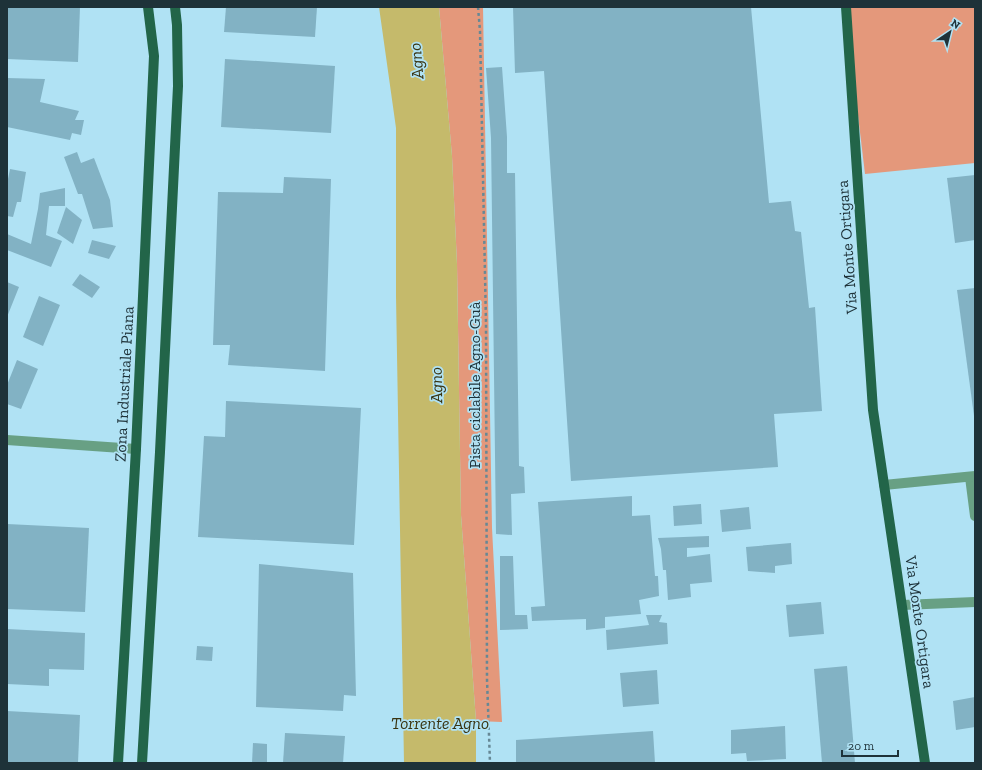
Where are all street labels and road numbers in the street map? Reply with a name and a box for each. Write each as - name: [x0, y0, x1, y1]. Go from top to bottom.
- street label: Via Monte Ortigara: [833, 179, 861, 315]
- street label: Pista ciclabile Agno-Guà: [465, 301, 484, 468]
- street label: Zona Industriale Piana: [110, 306, 138, 462]
- street label: Via Monte Ortigara: [901, 553, 939, 690]

